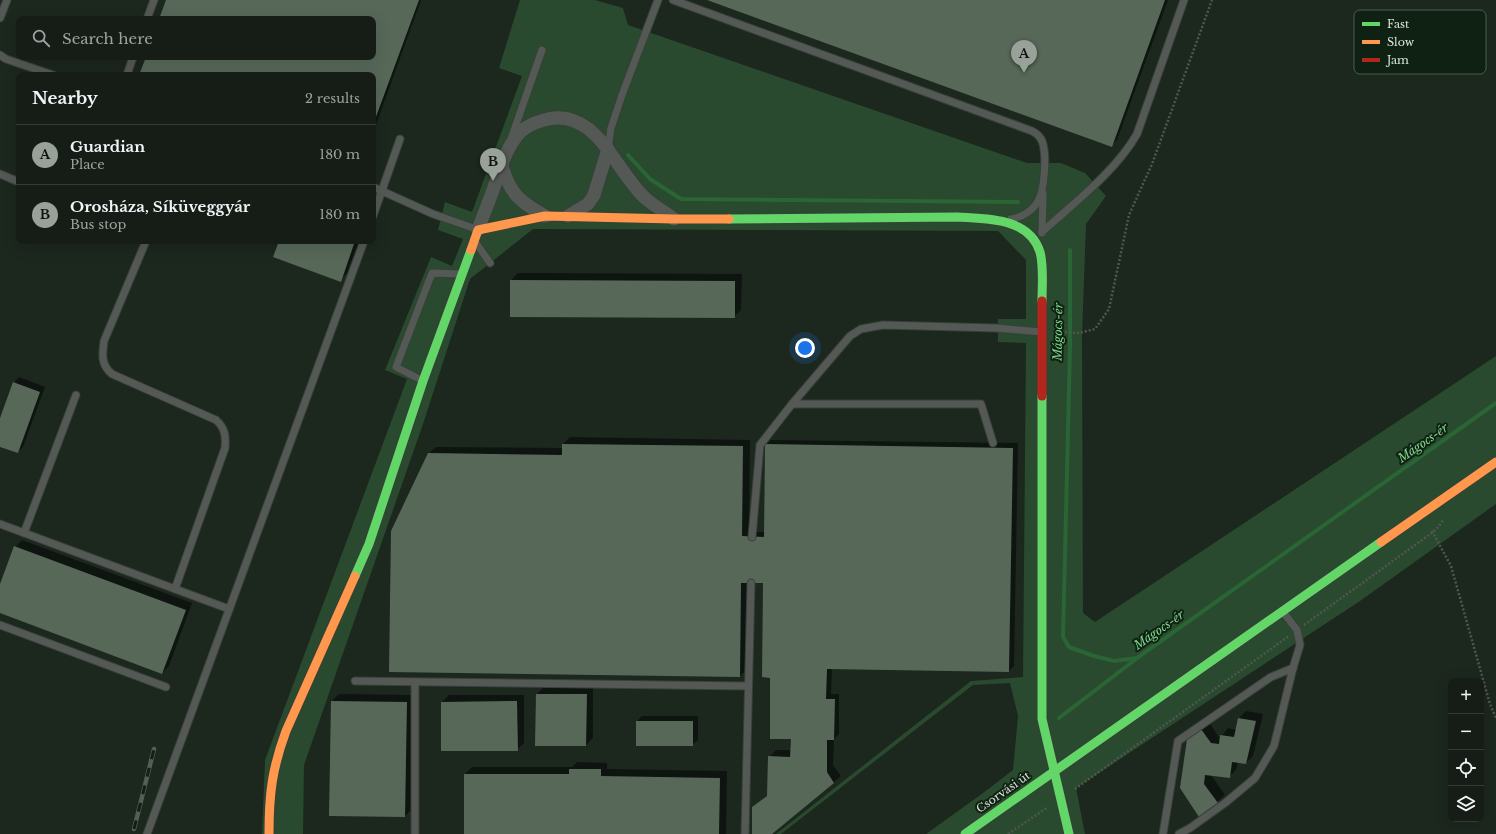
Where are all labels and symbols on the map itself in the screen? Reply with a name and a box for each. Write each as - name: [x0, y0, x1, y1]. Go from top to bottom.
- legend: [1354, 10, 1486, 74]
- text: Fast: [1387, 17, 1410, 31]
- text: Slow: [1387, 35, 1415, 49]
- pin: A: [1011, 40, 1037, 73]
- text: Jam: [1385, 53, 1409, 67]
- pin: B: [480, 148, 506, 181]
- water label: Mágocs-ér: [1049, 302, 1066, 362]
- your location: [795, 338, 815, 358]
- water label: Mágocs-ér: [1394, 420, 1451, 466]
- water label: Mágocs-ér: [1130, 607, 1187, 653]
- street label: Csorvási út: [973, 768, 1033, 816]

